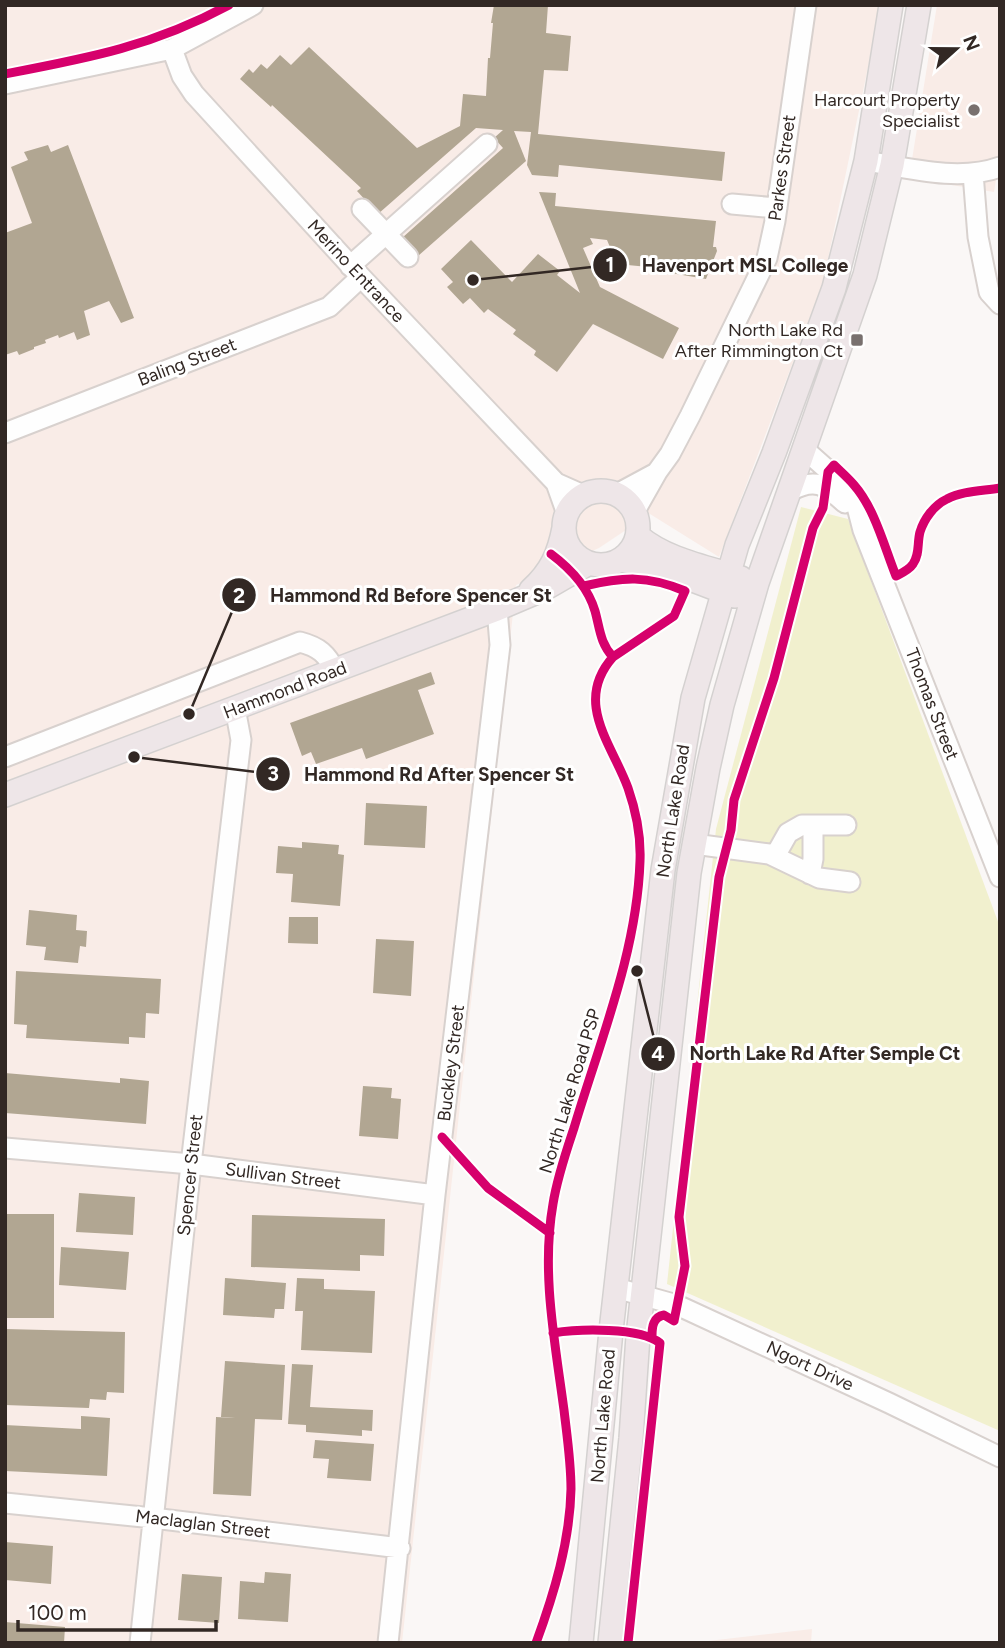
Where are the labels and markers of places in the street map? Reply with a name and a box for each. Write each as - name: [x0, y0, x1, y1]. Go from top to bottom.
- place label: Harcourt Property Specialist: [814, 89, 961, 132]
- marker: Harcourt Property Specialist: [966, 102, 982, 118]
- callout: Havenport MSL College: [593, 245, 862, 285]
- place label: North Lake Rd After Rimmington Ct: [675, 319, 843, 362]
- marker: North Lake Rd After Rimmington Ct: [849, 332, 865, 348]
- callout: Hammond Rd Before Spencer St: [221, 575, 566, 615]
- callout: Hammond Rd After Spencer St: [255, 754, 588, 794]
- callout: North Lake Rd After Semple Ct: [640, 1034, 974, 1074]

